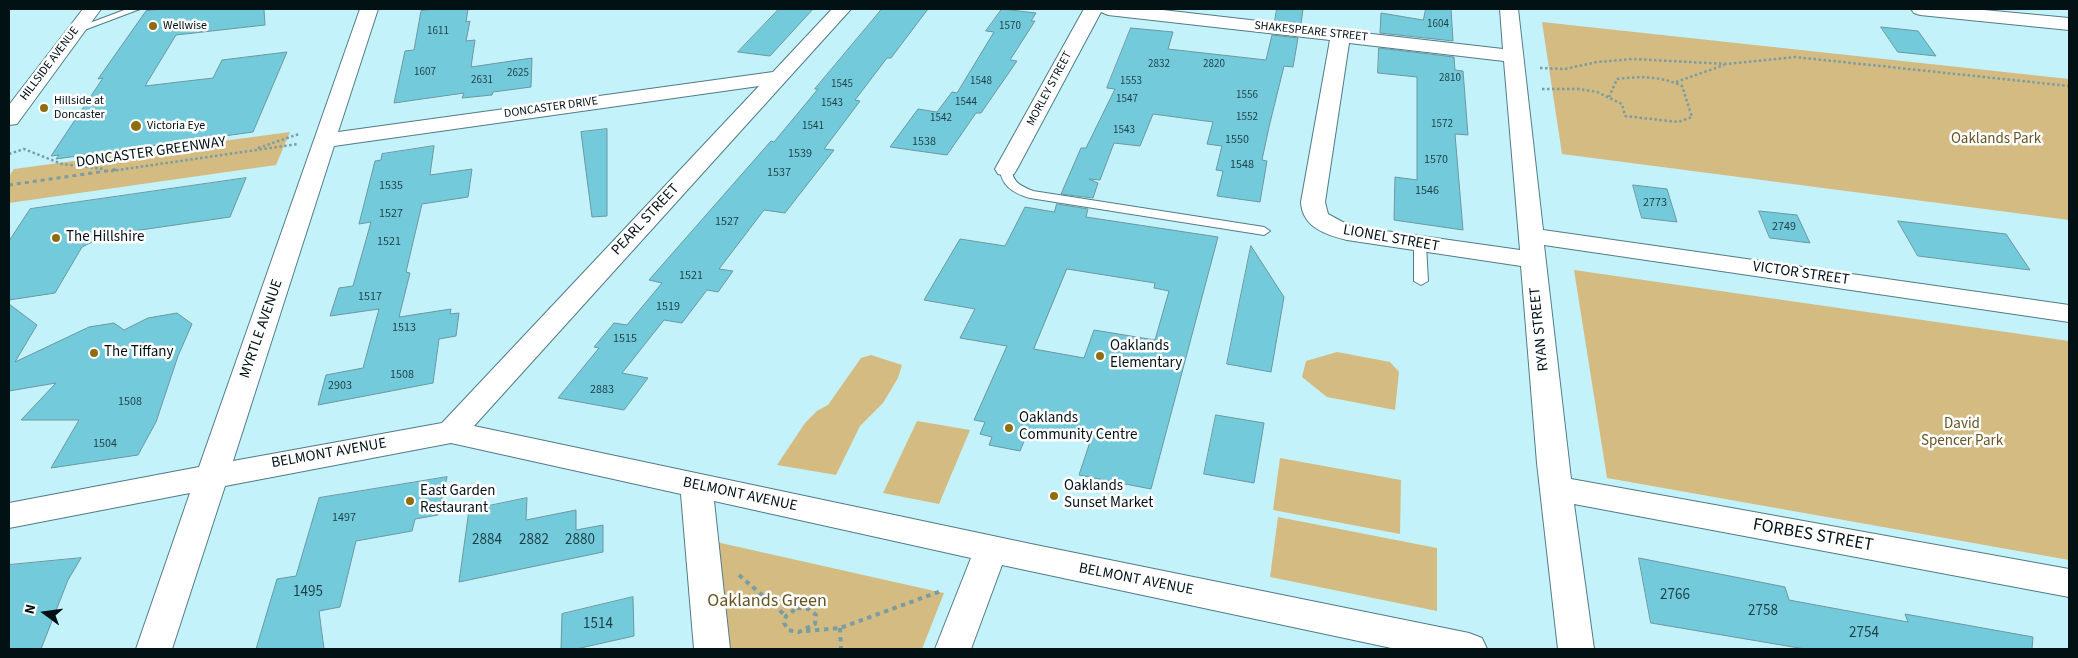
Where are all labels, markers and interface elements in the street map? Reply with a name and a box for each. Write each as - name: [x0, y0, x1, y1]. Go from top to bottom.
- house number: 1604: [1427, 18, 1449, 32]
- place label: Wellwise: [163, 19, 207, 33]
- street label: SHAKESPEARE STREET: [1254, 19, 1368, 45]
- marker: Wellwise: [147, 20, 159, 32]
- house number: 1570: [999, 20, 1021, 34]
- street label: HILLSIDE AVENUE: [18, 24, 82, 104]
- house number: 1611: [427, 25, 449, 39]
- street label: MORLEY STREET: [1024, 49, 1076, 129]
- house number: 2832: [1148, 58, 1170, 72]
- house number: 2820: [1203, 58, 1225, 72]
- house number: 1607: [414, 66, 436, 80]
- house number: 2625: [507, 67, 529, 81]
- house number: 2810: [1439, 72, 1461, 86]
- house number: 2631: [471, 74, 493, 88]
- house number: 1548: [970, 75, 992, 89]
- house number: 1553: [1120, 75, 1142, 89]
- house number: 1545: [831, 78, 853, 92]
- house number: 1556: [1236, 89, 1258, 103]
- house number: 1547: [1116, 93, 1138, 107]
- place label: Hillside at Doncaster: [54, 94, 105, 122]
- street label: DONCASTER DRIVE: [503, 94, 599, 122]
- house number: 1544: [955, 96, 977, 110]
- house number: 1543: [821, 97, 843, 111]
- marker: Hillside at Doncaster: [38, 102, 50, 114]
- house number: 1552: [1236, 111, 1258, 125]
- house number: 1542: [930, 112, 952, 126]
- house number: 1572: [1431, 118, 1453, 132]
- marker: Victoria Eye: [129, 119, 143, 133]
- place label: Victoria Eye: [147, 119, 205, 133]
- house number: 1541: [802, 120, 824, 134]
- house number: 1543: [1113, 124, 1135, 138]
- park label: Oaklands Park: [1951, 131, 2041, 149]
- house number: 1550: [1225, 133, 1249, 147]
- street label: DONCASTER GREENWAY: [75, 134, 227, 172]
- house number: 1538: [912, 135, 936, 149]
- house number: 1539: [788, 147, 812, 161]
- house number: 1570: [1424, 153, 1448, 167]
- house number: 1548: [1230, 158, 1254, 172]
- house number: 1537: [767, 166, 791, 180]
- house number: 1535: [379, 179, 403, 193]
- street label: PEARL STREET: [608, 180, 684, 260]
- house number: 1546: [1415, 184, 1439, 198]
- house number: 2773: [1643, 196, 1667, 210]
- house number: 1527: [379, 207, 403, 221]
- house number: 1527: [715, 215, 739, 229]
- house number: 2749: [1772, 220, 1796, 234]
- street label: LIONEL STREET: [1342, 222, 1440, 256]
- place label: The Hillshire: [66, 229, 144, 247]
- marker: The Hillshire: [50, 232, 62, 244]
- house number: 1521: [377, 235, 401, 249]
- street label: VICTOR STREET: [1752, 258, 1850, 290]
- house number: 1521: [679, 269, 703, 283]
- street label: MYRTLE AVENUE: [237, 277, 287, 381]
- street label: RYAN STREET: [1527, 286, 1553, 372]
- house number: 1517: [358, 290, 382, 304]
- house number: 1519: [656, 300, 680, 314]
- house number: 1513: [392, 321, 416, 335]
- house number: 1515: [613, 332, 637, 346]
- place label: Oaklands Elementary: [1110, 338, 1182, 373]
- place label: The Tiffany: [104, 344, 173, 362]
- marker: The Tiffany: [88, 347, 100, 359]
- marker: Oaklands Elementary: [1094, 350, 1106, 362]
- house number: 1508: [390, 368, 414, 382]
- house number: 2903: [328, 379, 352, 393]
- house number: 2883: [590, 383, 614, 397]
- house number: 1508: [118, 395, 142, 409]
- place label: Oaklands Community Centre: [1019, 410, 1137, 445]
- park label: David Spencer Park: [1921, 416, 2003, 451]
- marker: Oaklands Community Centre: [1003, 422, 1015, 434]
- street label: BELMONT AVENUE: [270, 435, 388, 473]
- house number: 1504: [93, 437, 117, 451]
- street label: BELMONT AVENUE: [681, 474, 799, 516]
- place label: Oaklands Sunset Market: [1064, 478, 1153, 513]
- place label: East Garden Restaurant: [420, 483, 495, 518]
- marker: Oaklands Sunset Market: [1048, 490, 1060, 502]
- marker: East Garden Restaurant: [404, 495, 416, 507]
- house number: 1497: [332, 511, 356, 525]
- street label: FORBES STREET: [1751, 515, 1875, 557]
- house number: 2884: [472, 532, 502, 550]
- house number: 2882: [519, 532, 549, 550]
- house number: 2880: [565, 532, 595, 550]
- street label: BELMONT AVENUE: [1077, 560, 1195, 600]
- house number: 1495: [293, 584, 323, 602]
- house number: 2766: [1660, 587, 1690, 605]
- north arrow: [20, 588, 70, 638]
- park label: Oaklands Green: [707, 591, 827, 613]
- text: N: [20, 602, 41, 616]
- house number: 2758: [1748, 603, 1778, 621]
- house number: 1514: [583, 616, 613, 634]
- house number: 2754: [1849, 625, 1879, 643]

